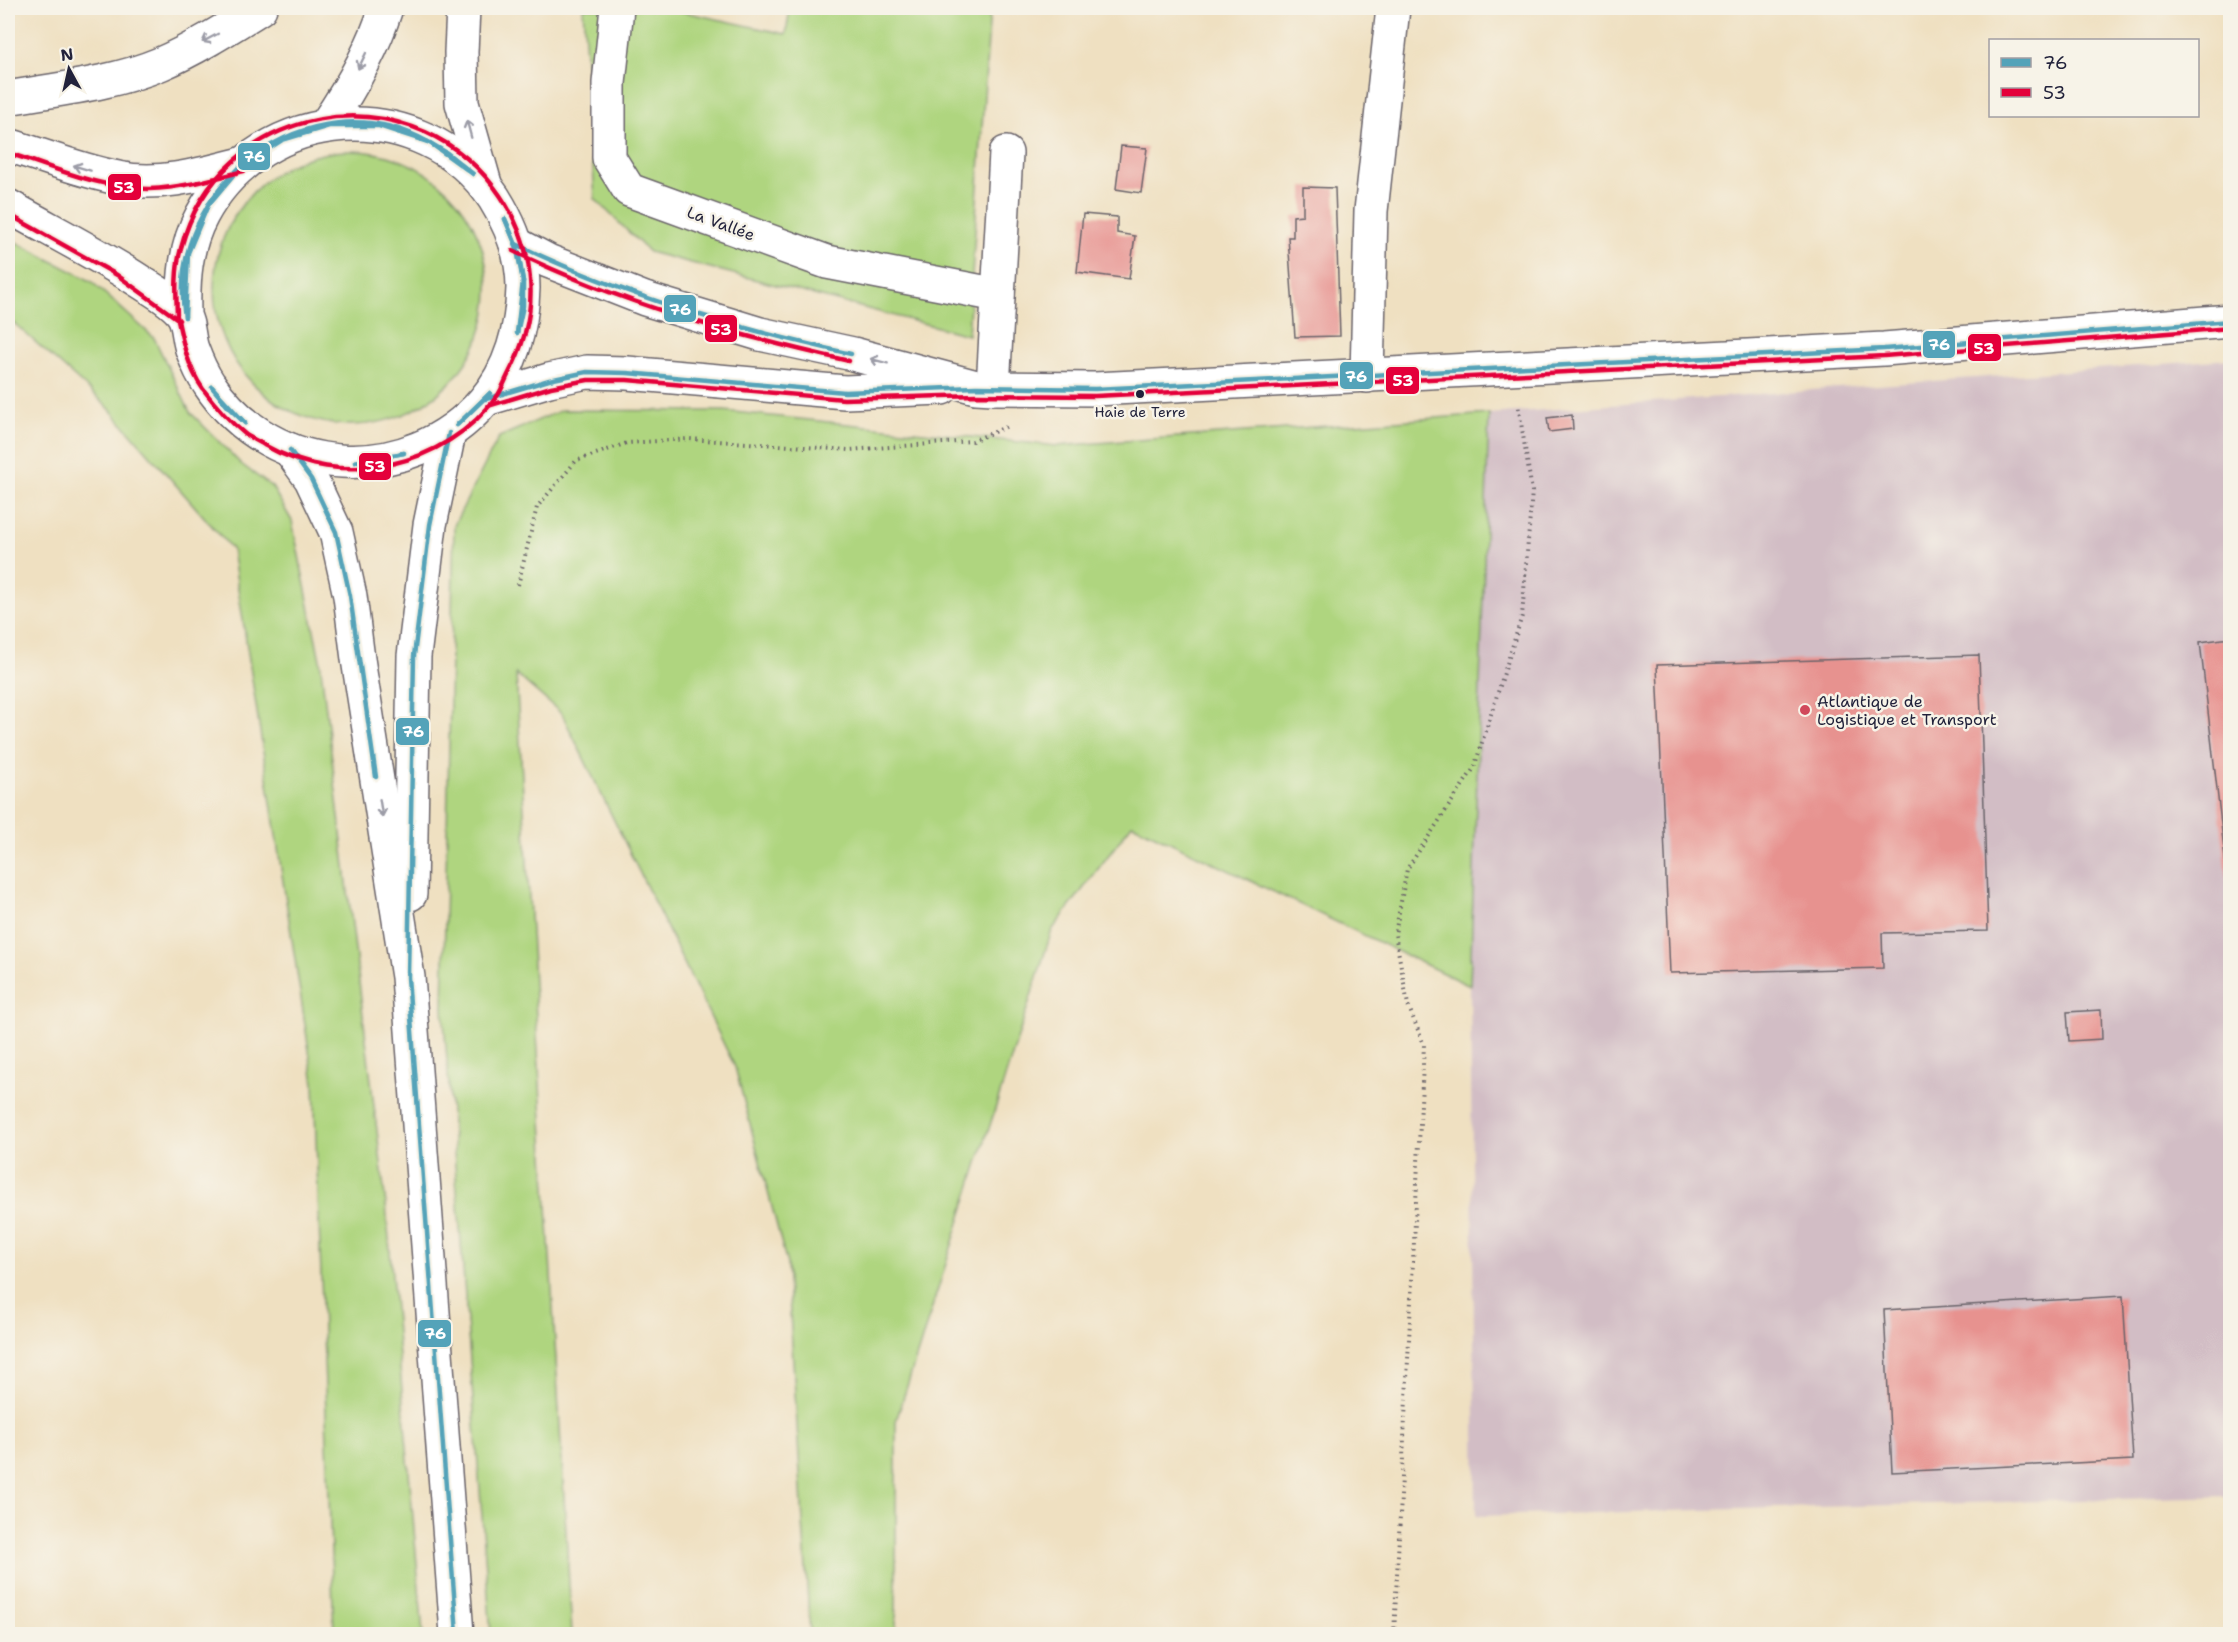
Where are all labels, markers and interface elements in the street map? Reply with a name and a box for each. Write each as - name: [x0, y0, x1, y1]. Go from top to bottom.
- one-way arrow: [202, 33, 220, 44]
- north arrow: [39, 39, 99, 99]
- legend: [1989, 39, 2199, 117]
- text: N: [59, 43, 75, 66]
- text: 76: [2043, 51, 2067, 75]
- one-way arrow: [356, 52, 368, 70]
- text: 53: [2043, 81, 2066, 105]
- one-way arrow: [463, 120, 475, 139]
- line badge: 76: [237, 142, 271, 171]
- text: 76: [243, 146, 265, 167]
- one-way arrow: [72, 162, 91, 173]
- line badge: 53: [107, 173, 142, 201]
- text: 53: [114, 177, 134, 198]
- street label: La Vallée: [684, 202, 758, 245]
- line badge: 76: [663, 294, 697, 323]
- text: 76: [669, 299, 691, 320]
- line badge: 53: [704, 314, 738, 343]
- text: 53: [711, 319, 731, 340]
- line badge: 76: [1922, 330, 1956, 359]
- line badge: 53: [1967, 333, 2002, 362]
- text: 76: [1928, 334, 1950, 355]
- text: 53: [1974, 338, 1994, 359]
- one-way arrow: [870, 355, 889, 367]
- line badge: 76: [1339, 361, 1374, 390]
- text: 76: [1345, 366, 1367, 387]
- line badge: 53: [1385, 366, 1420, 395]
- text: 53: [1393, 370, 1413, 391]
- marker: Haie de Terre: [1134, 388, 1146, 400]
- place label: Haie de Terre: [1094, 403, 1186, 421]
- line badge: 53: [358, 452, 392, 481]
- text: 53: [365, 456, 385, 477]
- place label: Atlantique de Logistique et Transport: [1817, 691, 1997, 730]
- marker: Atlantique de Logistique et Transport: [1798, 703, 1812, 717]
- line badge: 76: [395, 717, 430, 746]
- text: 76: [402, 721, 424, 742]
- one-way arrow: [376, 797, 387, 817]
- line badge: 76: [417, 1319, 452, 1348]
- text: 76: [424, 1323, 446, 1344]

